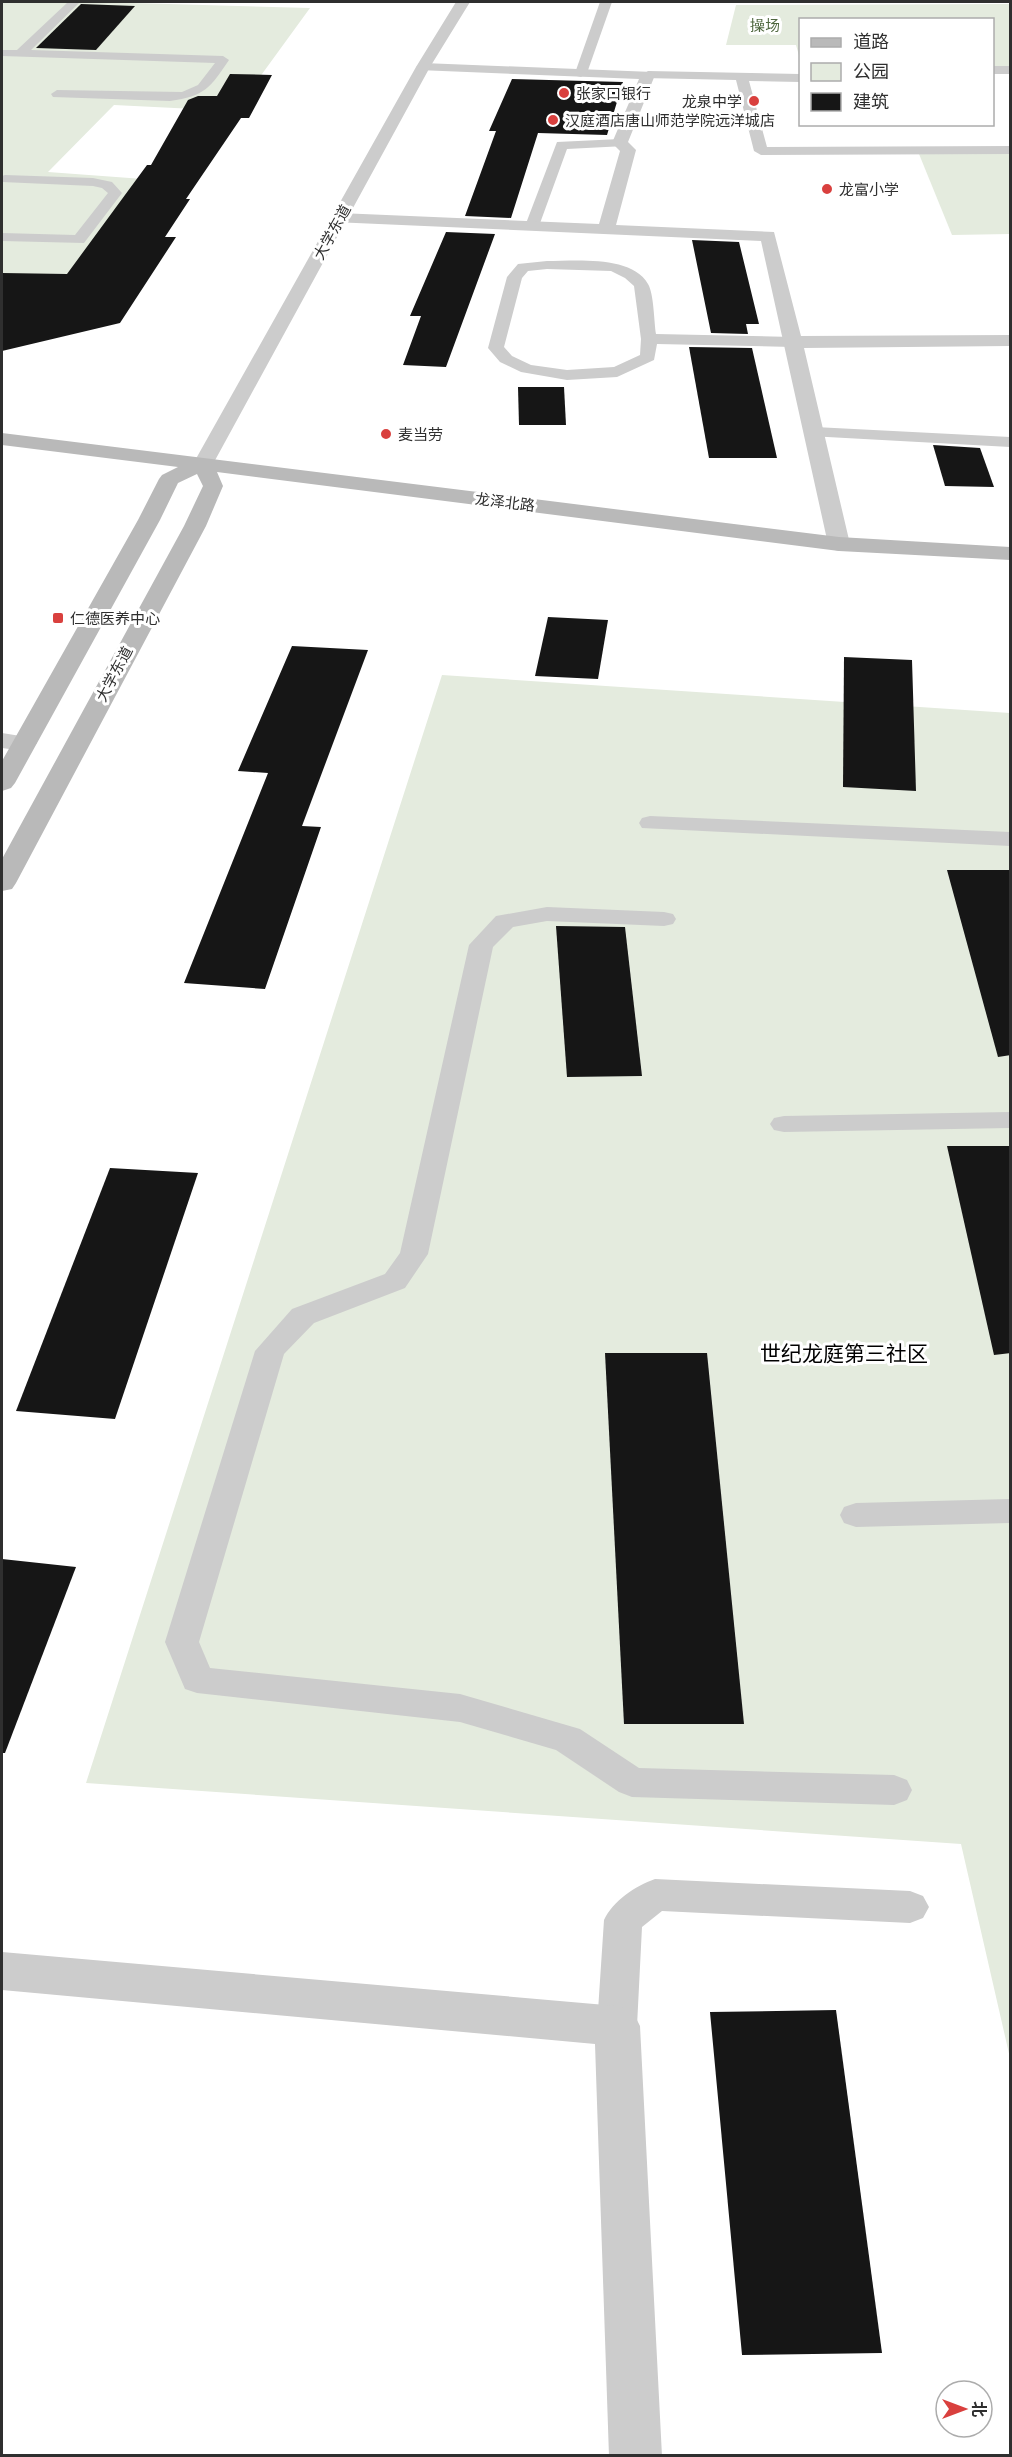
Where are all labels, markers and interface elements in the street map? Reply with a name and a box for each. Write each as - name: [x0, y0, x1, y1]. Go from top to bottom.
- park label: 操场: [750, 15, 780, 36]
- legend: [799, 18, 994, 126]
- text: 道路: [853, 29, 889, 54]
- text: 公园: [853, 59, 889, 84]
- place label: 张家口银行: [576, 83, 651, 104]
- marker: 张家口银行: [557, 86, 571, 100]
- text: 建筑: [853, 89, 889, 114]
- place label: 龙泉中学: [682, 91, 742, 112]
- marker: 龙泉中学: [747, 94, 761, 108]
- place label: 汉庭酒店唐山师范学院远洋城店: [565, 110, 775, 131]
- marker: 汉庭酒店唐山师范学院远洋城店: [546, 113, 560, 127]
- place label: 龙富小学: [839, 179, 899, 200]
- marker: 龙富小学: [820, 182, 834, 196]
- street label: 大学东道: [308, 201, 356, 263]
- place label: 麦当劳: [398, 424, 443, 445]
- marker: 麦当劳: [379, 427, 393, 441]
- street label: 龙泽北路: [474, 488, 536, 516]
- place label: 仁德医养中心: [70, 608, 160, 629]
- marker: 仁德医养中心: [51, 611, 65, 625]
- street label: 大学东道: [91, 643, 137, 705]
- district label: 世纪龙庭第三社区: [760, 1339, 928, 1368]
- north arrow: [934, 2379, 994, 2439]
- text: 北: [968, 2401, 990, 2417]

